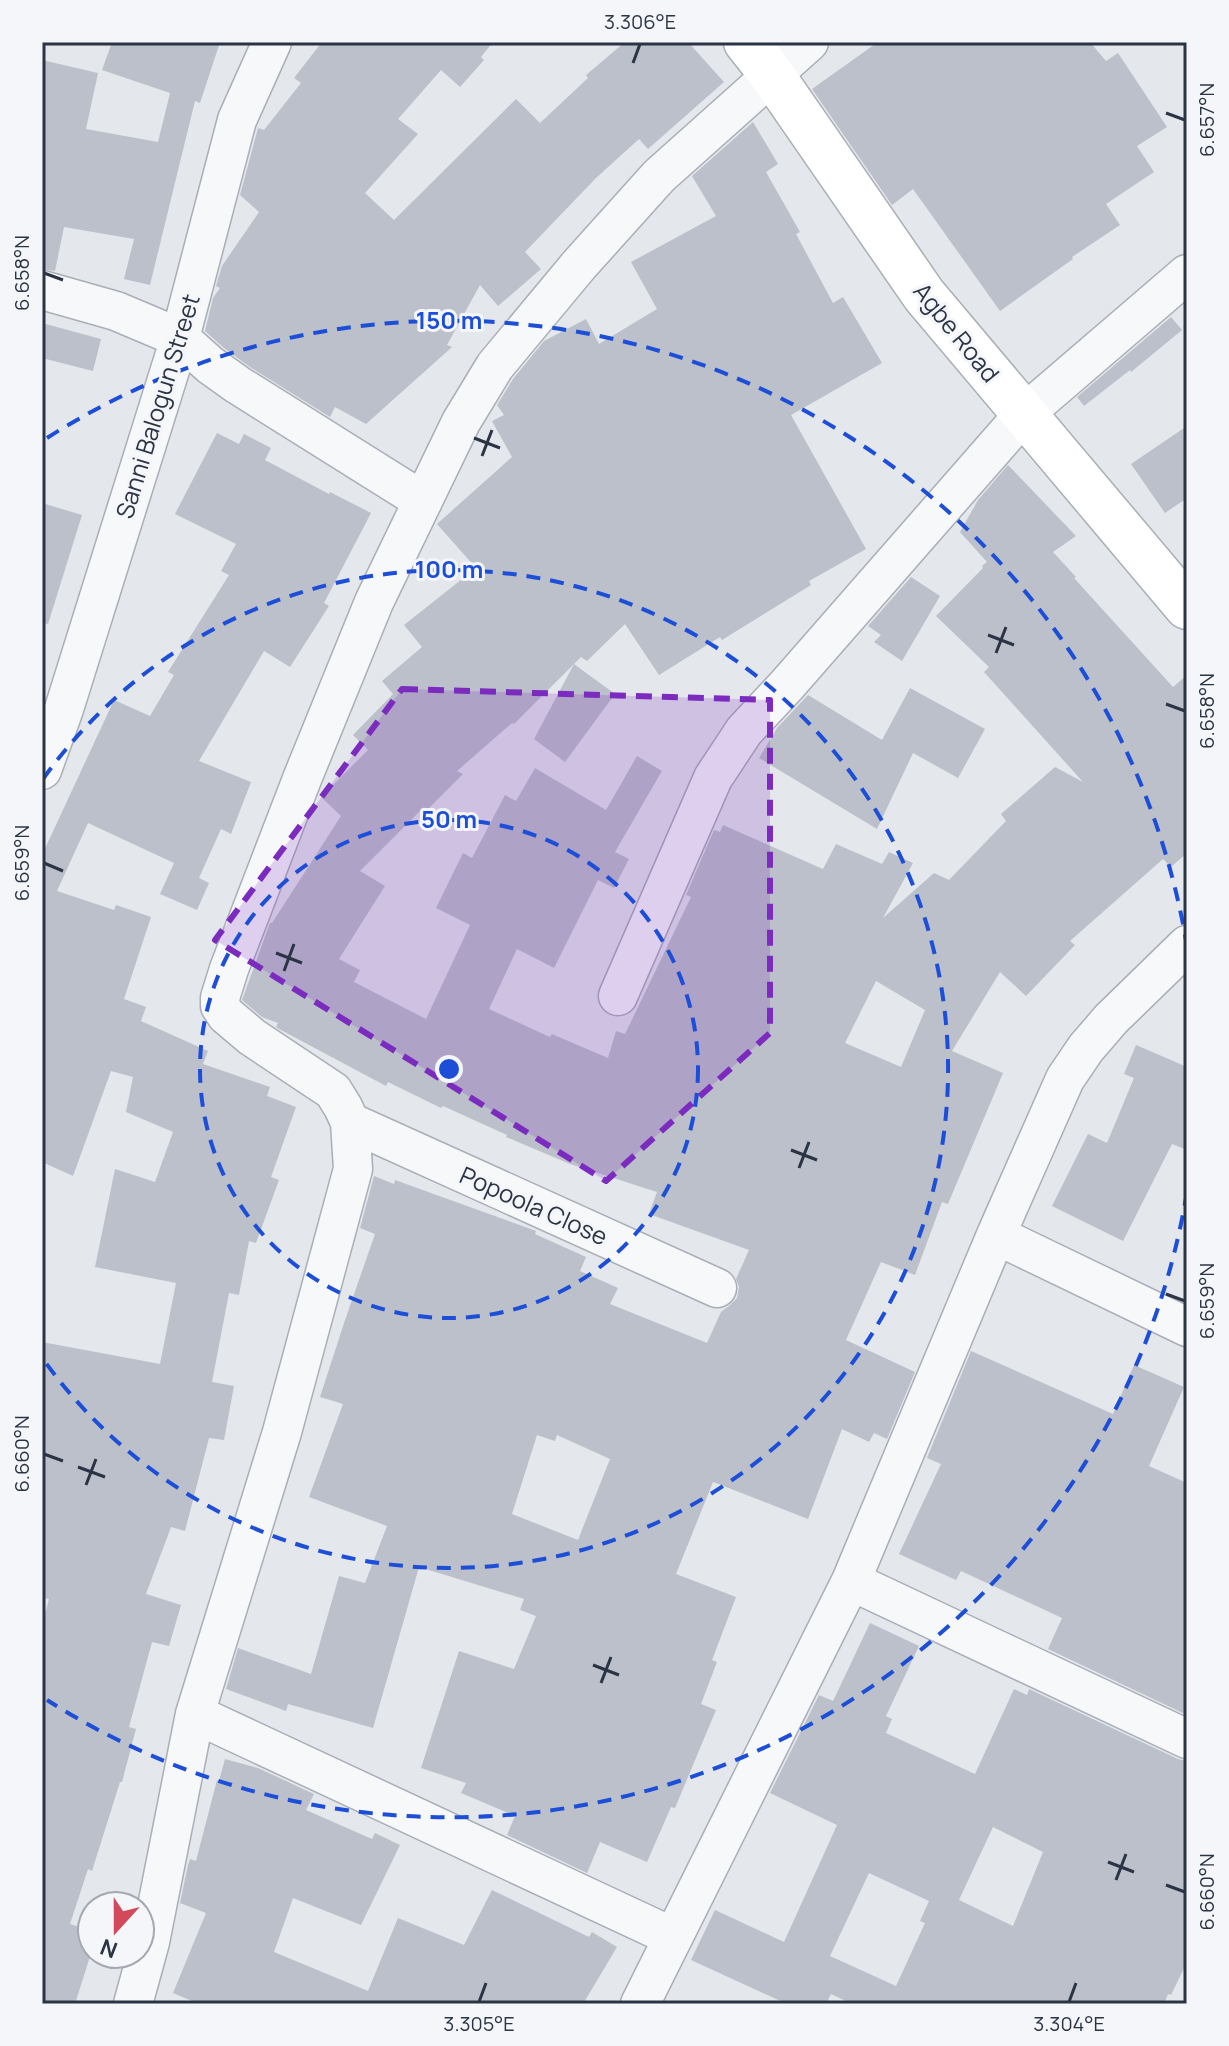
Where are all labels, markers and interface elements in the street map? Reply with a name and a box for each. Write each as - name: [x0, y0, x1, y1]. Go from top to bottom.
- text: 3.306°E: [604, 8, 676, 35]
- text: 6.657°N: [1193, 83, 1220, 157]
- text: 6.658°N: [8, 235, 35, 311]
- street label: Agbe Road: [907, 275, 1007, 389]
- street label: Sanni Balogun Street: [107, 290, 207, 522]
- text: 150 m: [416, 303, 482, 336]
- text: 100 m: [415, 552, 483, 585]
- text: 6.658°N: [1193, 673, 1220, 749]
- text: 50 m: [421, 802, 477, 835]
- text: 6.659°N: [8, 825, 35, 901]
- centre of rings: [435, 1055, 463, 1083]
- street label: Popoola Close: [455, 1158, 613, 1252]
- text: 6.659°N: [1193, 1263, 1220, 1339]
- text: 6.660°N: [8, 1415, 35, 1493]
- text: 6.660°N: [1193, 1853, 1220, 1931]
- north arrow: [76, 1890, 156, 1970]
- text: N: [96, 1932, 122, 1966]
- text: 3.305°E: [443, 2010, 515, 2037]
- text: 3.304°E: [1033, 2010, 1105, 2037]

